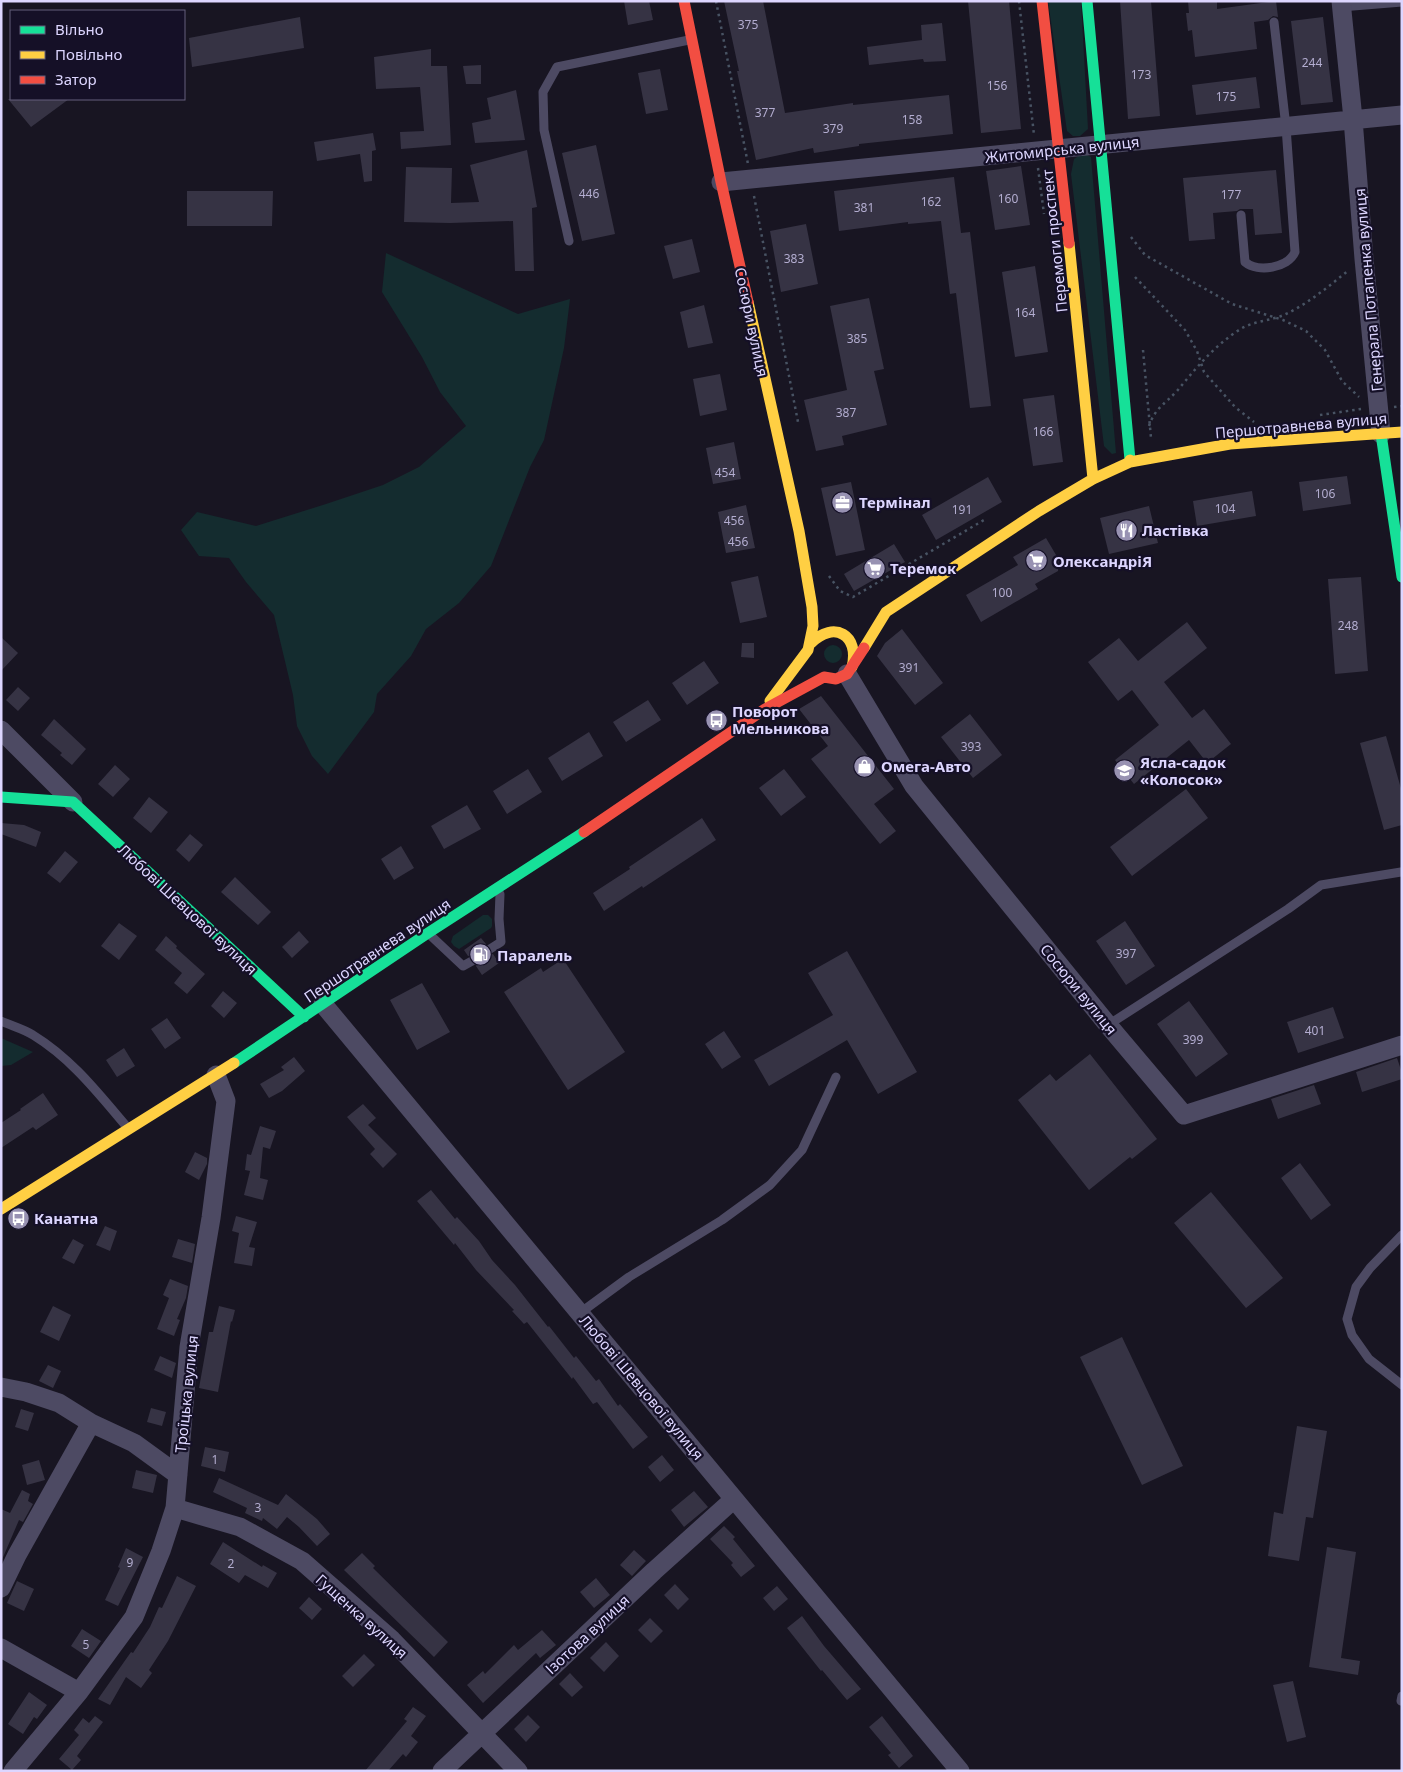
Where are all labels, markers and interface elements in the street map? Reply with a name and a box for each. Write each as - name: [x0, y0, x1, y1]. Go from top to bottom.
- legend: [10, 10, 185, 100]
- house number: 375: [738, 16, 758, 33]
- text: Вільно: [55, 19, 104, 39]
- text: Повільно: [55, 44, 122, 64]
- house number: 244: [1302, 54, 1322, 71]
- house number: 173: [1131, 66, 1151, 83]
- text: Затор: [55, 69, 97, 89]
- house number: 156: [987, 77, 1007, 94]
- house number: 175: [1216, 88, 1236, 105]
- house number: 377: [755, 104, 775, 121]
- house number: 158: [902, 111, 922, 128]
- house number: 379: [823, 120, 843, 137]
- street label: Житомирська вулиця: [984, 131, 1140, 167]
- street label: Перемоги проспект: [1037, 168, 1071, 313]
- house number: 446: [579, 185, 599, 202]
- house number: 177: [1221, 186, 1241, 203]
- street label: Генерала Потапенка вулиця: [1349, 188, 1387, 392]
- house number: 160: [998, 190, 1018, 207]
- house number: 162: [921, 193, 941, 210]
- house number: 381: [854, 199, 874, 216]
- house number: 383: [784, 250, 804, 267]
- street label: Сосюри вулиця: [731, 265, 773, 379]
- house number: 164: [1015, 304, 1035, 321]
- house number: 385: [847, 330, 867, 347]
- house number: 387: [836, 404, 856, 421]
- street label: Першотравнева вулиця: [1214, 408, 1388, 442]
- house number: 166: [1033, 423, 1053, 440]
- house number: 454: [715, 464, 735, 481]
- house number: 106: [1315, 485, 1335, 502]
- office icon: Термінал: [831, 490, 855, 514]
- place label: Термінал: [859, 492, 931, 512]
- house number: 104: [1215, 500, 1235, 517]
- house number: 191: [952, 501, 972, 518]
- house number: 456: [724, 512, 744, 529]
- restaurant icon: Ластівка: [1114, 518, 1138, 542]
- place label: Ластівка: [1142, 520, 1209, 540]
- house number: 456: [728, 533, 748, 550]
- supermarket icon: ОлександріЯ: [1025, 549, 1049, 573]
- place label: ОлександріЯ: [1053, 551, 1152, 571]
- supermarket icon: Теремок: [862, 556, 886, 580]
- place label: Теремок: [890, 558, 957, 578]
- house number: 100: [992, 584, 1012, 601]
- house number: 248: [1338, 617, 1358, 634]
- house number: 391: [899, 659, 919, 676]
- place label: Поворот Мельникова: [732, 701, 829, 738]
- bus stop icon: Поворот Мельникова: [704, 708, 728, 732]
- house number: 393: [961, 738, 981, 755]
- place label: Ясла-садок «Колосок»: [1140, 752, 1227, 789]
- shop icon: Омега-Авто: [853, 754, 877, 778]
- place label: Омега-Авто: [881, 756, 971, 776]
- school or university icon: Ясла-садок «Колосок»: [1112, 759, 1136, 783]
- street label: Любові Шевцової вулиця: [114, 839, 262, 979]
- street label: Першотравнева вулиця: [300, 893, 454, 1007]
- street label: Сосюри вулиця: [1036, 939, 1122, 1039]
- fuel station icon: Паралель: [469, 943, 493, 967]
- place label: Паралель: [497, 945, 572, 965]
- house number: 397: [1116, 945, 1136, 962]
- house number: 401: [1305, 1022, 1325, 1039]
- house number: 399: [1183, 1031, 1203, 1048]
- bus stop icon: Канатна: [6, 1206, 30, 1230]
- place label: Канатна: [34, 1208, 98, 1228]
- street label: Любові Шевцової вулиця: [575, 1310, 709, 1464]
- street label: Троїцька вулиця: [170, 1334, 202, 1454]
- house number: 1: [212, 1451, 218, 1468]
- house number: 3: [255, 1499, 262, 1516]
- house number: 9: [127, 1554, 134, 1571]
- house number: 2: [228, 1555, 235, 1572]
- street label: Гущенка вулиця: [312, 1569, 412, 1663]
- street label: Ізотова вулиця: [541, 1590, 633, 1678]
- house number: 5: [83, 1636, 90, 1653]

